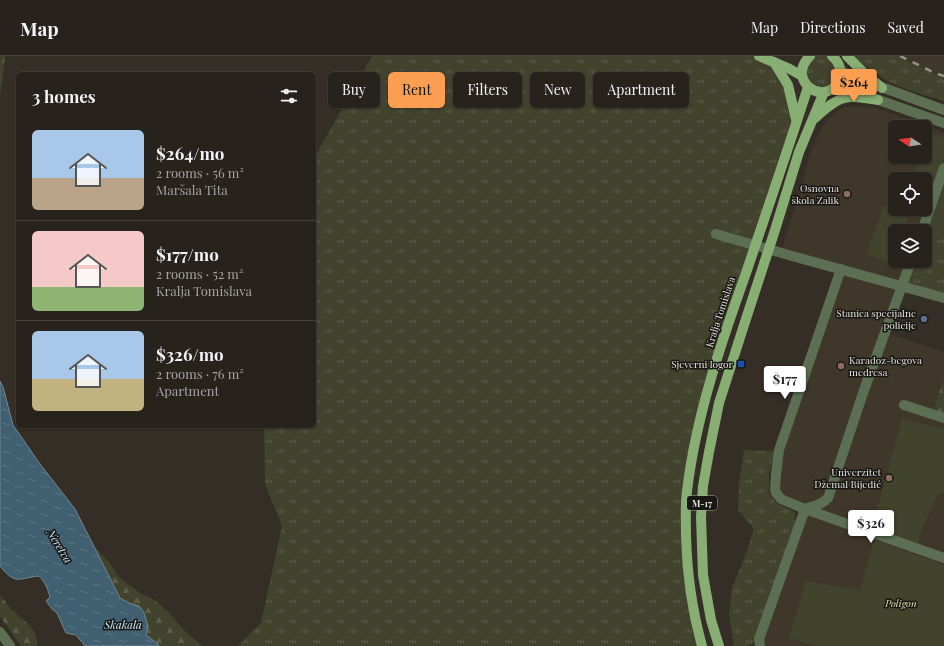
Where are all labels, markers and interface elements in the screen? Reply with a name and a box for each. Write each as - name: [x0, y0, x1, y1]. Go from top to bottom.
- text: Map: [20, 15, 59, 41]
- text: Map: [751, 18, 778, 37]
- text: Directions: [800, 18, 866, 37]
- text: Saved: [888, 18, 924, 37]
- pin: $264: [830, 69, 878, 103]
- chip: Buy: [328, 72, 380, 108]
- chip: Rent: [388, 72, 445, 108]
- chip: Filters: [453, 72, 522, 108]
- chip: New: [530, 72, 585, 108]
- chip: Apartment: [593, 72, 689, 108]
- text: $264: [840, 73, 868, 90]
- text: 3 homes: [32, 85, 96, 107]
- icon: filters: [278, 85, 300, 107]
- north arrow: [888, 120, 932, 164]
- map controls: [888, 120, 932, 268]
- text: $264/mo: [156, 142, 224, 164]
- icon: home: [64, 146, 112, 194]
- text: 2 rooms · 56 m²: [156, 164, 244, 181]
- button: locate: [888, 172, 932, 216]
- text: Maršala Tita: [156, 181, 228, 198]
- place label: Osnovna škola Zalik: [792, 181, 839, 207]
- marker: Osnovna škola Zalik: [842, 189, 852, 199]
- button: layers: [888, 224, 932, 268]
- text: $177/mo: [156, 243, 219, 265]
- icon: home: [64, 247, 112, 295]
- text: 2 rooms · 52 m²: [156, 265, 243, 282]
- street label: Kralja Tomislava: [702, 275, 738, 349]
- text: Kralja Tomislava: [156, 282, 252, 299]
- place label: Stanica specijalne policije: [836, 306, 916, 332]
- marker: Stanica specijalne policije: [919, 314, 929, 324]
- text: $326/mo: [156, 343, 224, 365]
- icon: home: [64, 347, 112, 395]
- place label: Karađoz-begova medresa: [849, 353, 922, 379]
- place label: Sjeverni logor: [671, 357, 734, 371]
- marker: Sjeverni logor: [736, 359, 746, 369]
- marker: Karađoz-begova medresa: [836, 361, 846, 371]
- text: 2 rooms · 76 m²: [156, 365, 244, 382]
- pin: $177: [761, 366, 809, 400]
- text: $177: [773, 370, 797, 387]
- text: Apartment: [156, 382, 219, 399]
- place label: Univerzitet Džemal Bijedić: [814, 465, 881, 491]
- marker: Univerzitet Džemal Bijedić: [884, 473, 894, 483]
- road number: M-17: [687, 496, 717, 510]
- pin: $326: [847, 510, 895, 544]
- text: $326: [857, 514, 885, 531]
- water label: Neretva: [44, 525, 76, 566]
- park label: Poligon: [884, 596, 917, 610]
- water label: Skakala: [103, 617, 142, 632]

